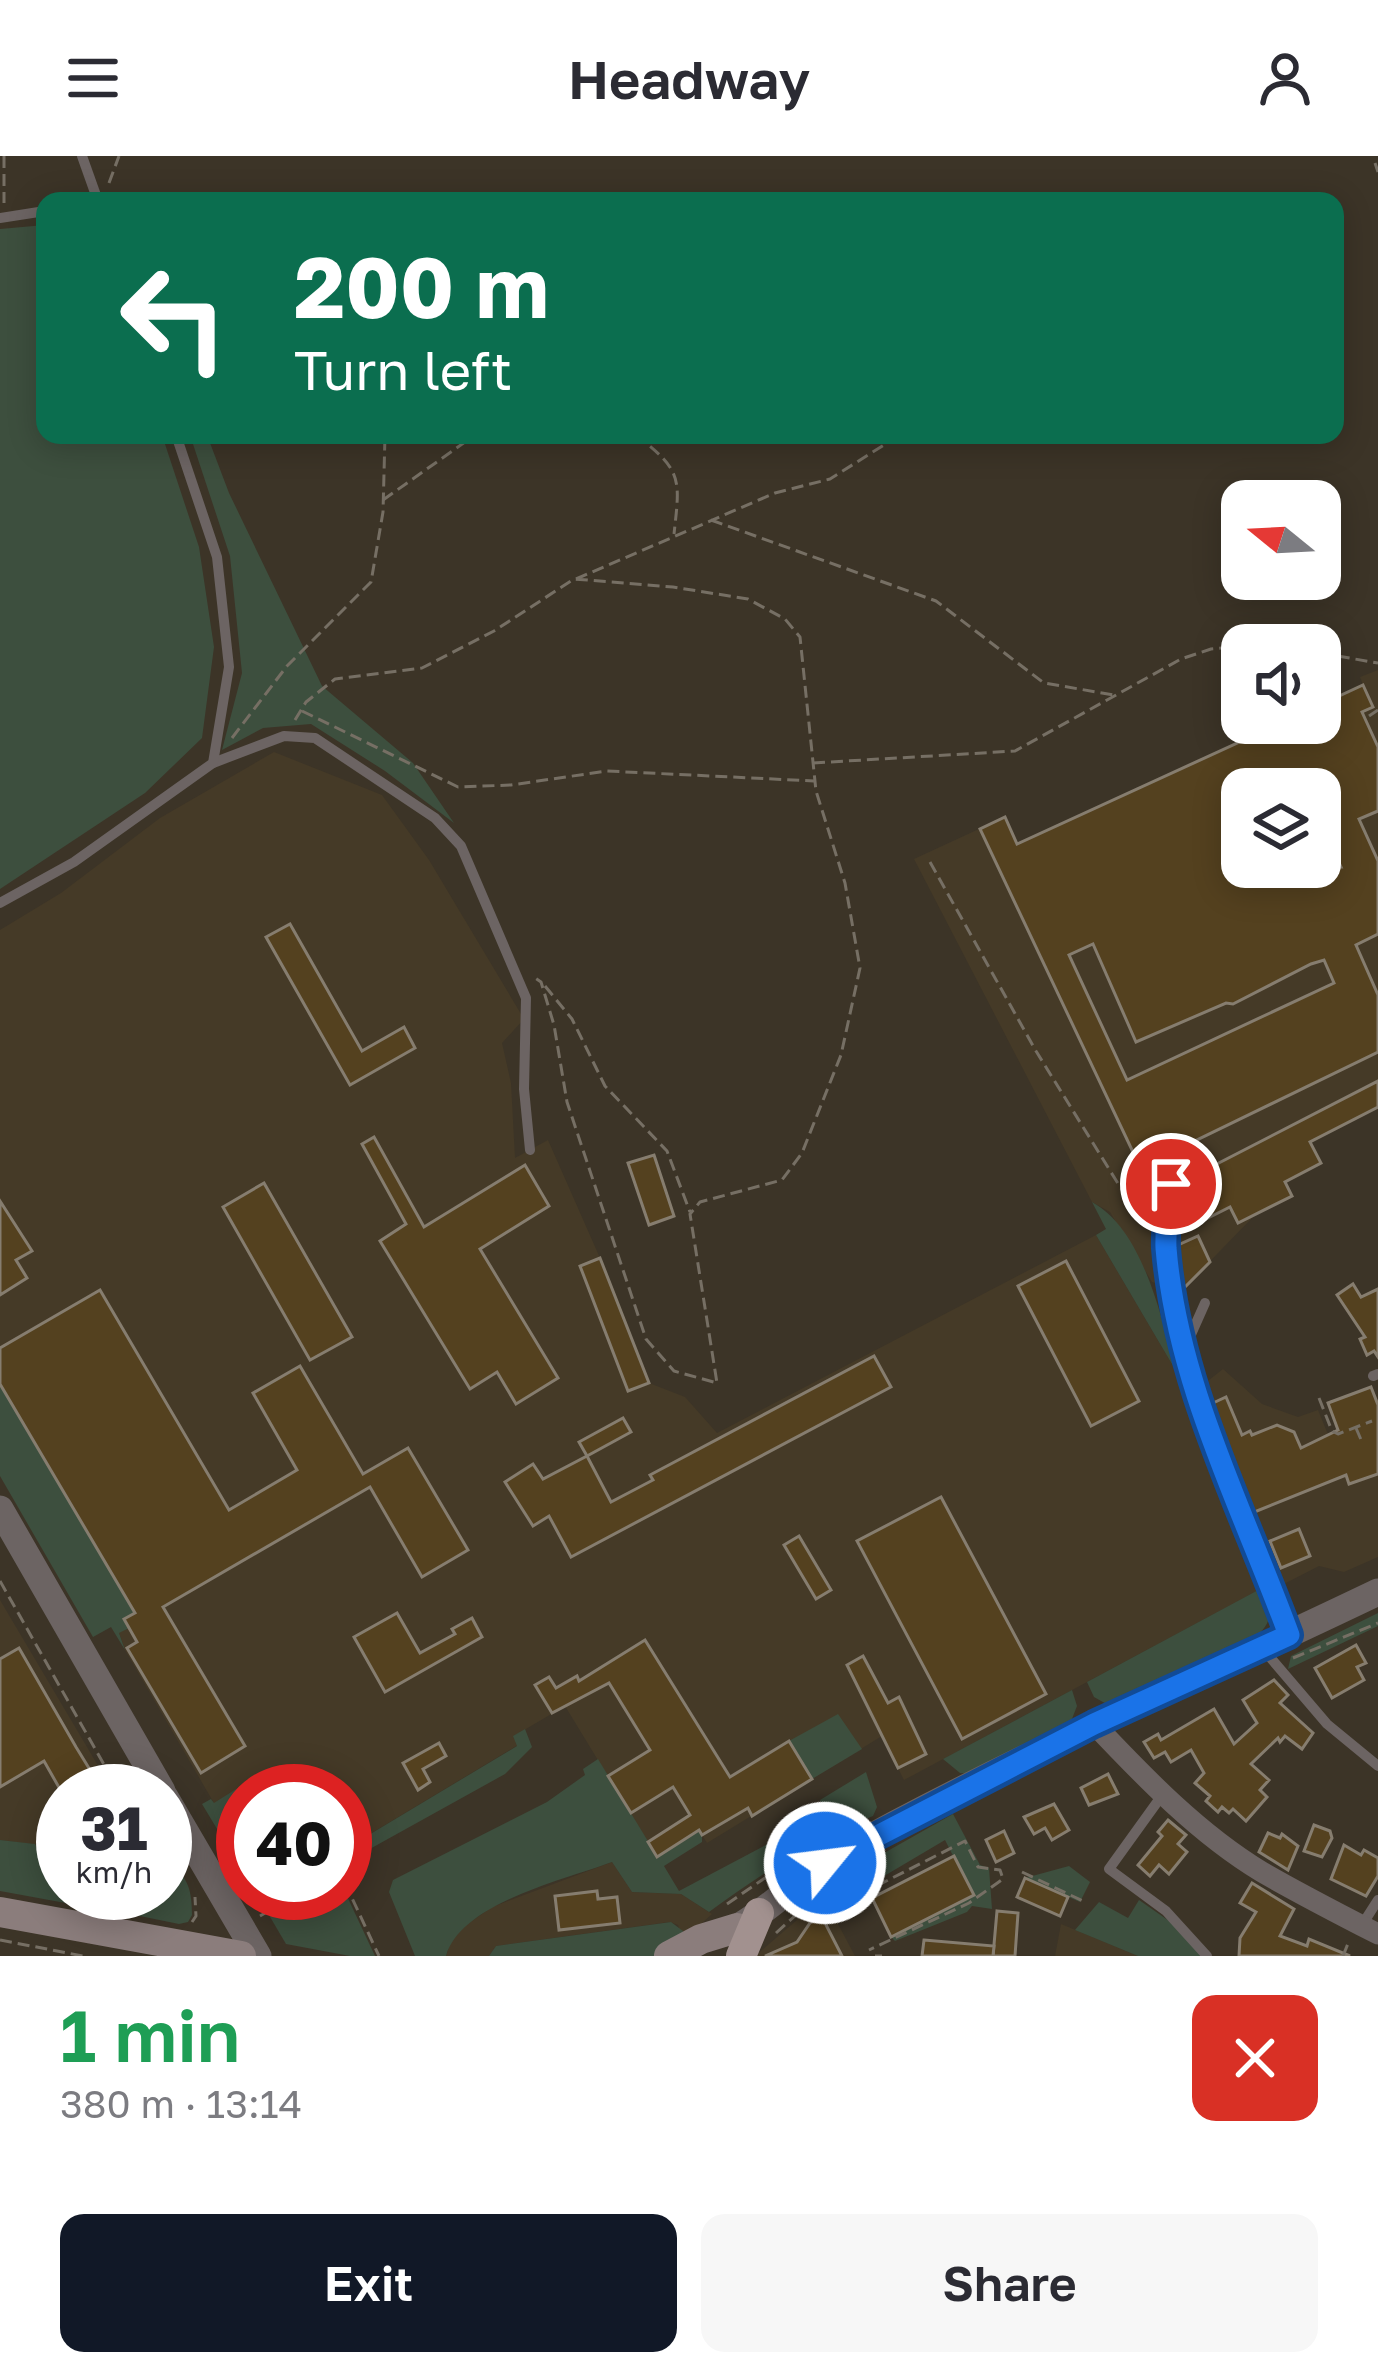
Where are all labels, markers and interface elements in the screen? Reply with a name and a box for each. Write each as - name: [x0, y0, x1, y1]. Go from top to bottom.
- icon: menu: [60, 45, 126, 111]
- icon: person: [1252, 45, 1318, 111]
- text: Headway: [568, 46, 810, 111]
- text: 200 m: [294, 236, 549, 336]
- icon: left: [96, 240, 252, 396]
- text: Turn left: [294, 337, 512, 402]
- north arrow: [1221, 480, 1341, 600]
- map controls: [1221, 480, 1341, 888]
- button: sound: [1221, 624, 1341, 744]
- button: layers: [1221, 768, 1341, 888]
- pin: [1120, 1133, 1222, 1235]
- icon: arrive: [1138, 1151, 1204, 1217]
- speed limit sign: 40: [216, 1764, 372, 1920]
- text: 31: [80, 1791, 148, 1863]
- position arrow: [762, 1800, 888, 1926]
- text: km/h: [76, 1854, 152, 1890]
- text: 1 min: [60, 1991, 240, 2078]
- button: close: [1192, 1995, 1318, 2121]
- text: 380 m · 13:14: [60, 2080, 302, 2127]
- button: Exit: [60, 2214, 677, 2352]
- button: Share: [701, 2214, 1318, 2352]

